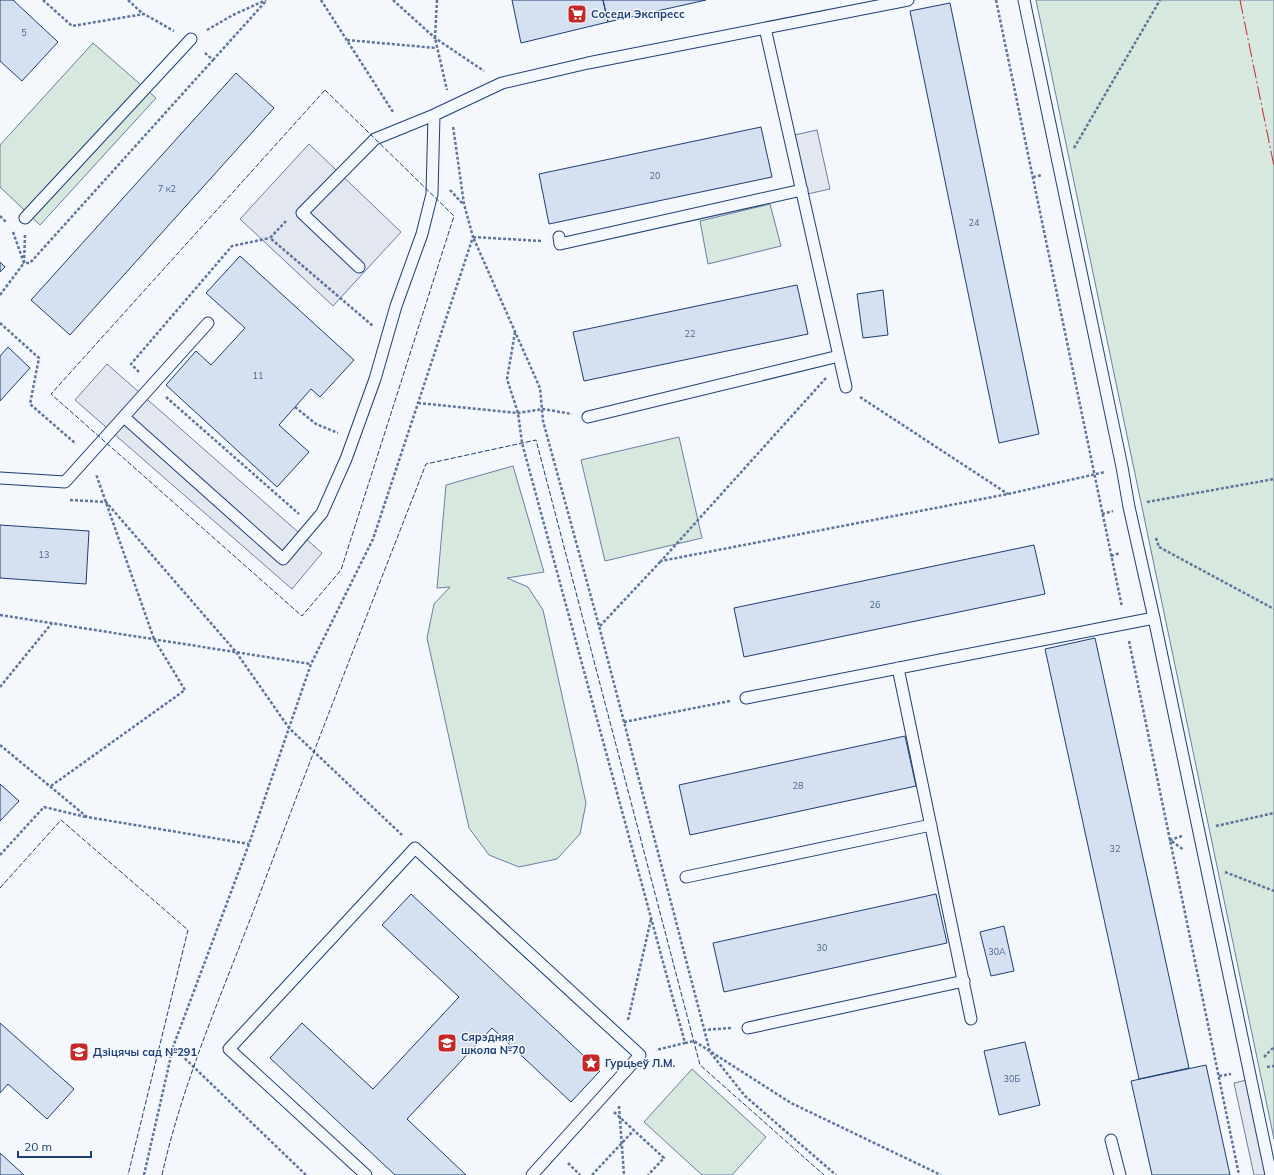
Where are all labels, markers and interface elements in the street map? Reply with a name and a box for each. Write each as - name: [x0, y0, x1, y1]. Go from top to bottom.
- supermarket icon: Соседи Экспресс: [566, 3, 588, 25]
- place label: Соседи Экспресс: [591, 7, 685, 21]
- house number: 5: [21, 27, 27, 38]
- house number: 20: [650, 170, 660, 181]
- house number: 7 к2: [158, 183, 176, 194]
- house number: 24: [969, 217, 980, 228]
- house number: 22: [685, 328, 695, 339]
- house number: 11: [253, 370, 263, 381]
- house number: 13: [39, 549, 49, 560]
- house number: 26: [870, 599, 880, 610]
- house number: 28: [793, 780, 803, 791]
- house number: 32: [1110, 843, 1120, 854]
- house number: 30: [817, 942, 827, 953]
- house number: 30А: [988, 946, 1006, 957]
- place label: Сярэдняя школа №70: [461, 1030, 526, 1057]
- school or university icon: Сярэдняя школа №70: [436, 1032, 458, 1054]
- school or university icon: Дзіцячы сад №291: [68, 1041, 90, 1063]
- place label: Дзіцячы сад №291: [93, 1045, 197, 1059]
- place icon: Гурцьеў Л.М.: [580, 1052, 602, 1074]
- place label: Гурцьеў Л.М.: [605, 1056, 676, 1070]
- house number: 30Б: [1004, 1073, 1020, 1084]
- scale bar: [18, 1133, 91, 1159]
- text: 20 m: [24, 1139, 52, 1154]

